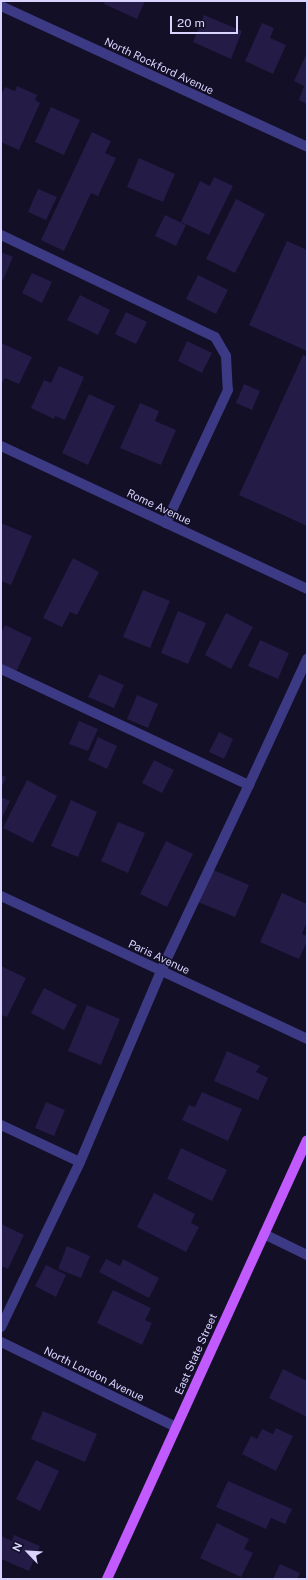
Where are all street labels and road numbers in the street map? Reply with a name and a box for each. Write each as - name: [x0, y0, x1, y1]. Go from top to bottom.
- street label: North Rockford Avenue: [102, 35, 216, 97]
- street label: Rome Avenue: [125, 486, 193, 528]
- street label: Paris Avenue: [126, 937, 192, 977]
- street label: East State Street: [172, 1311, 220, 1397]
- street label: North London Avenue: [42, 1344, 146, 1404]

